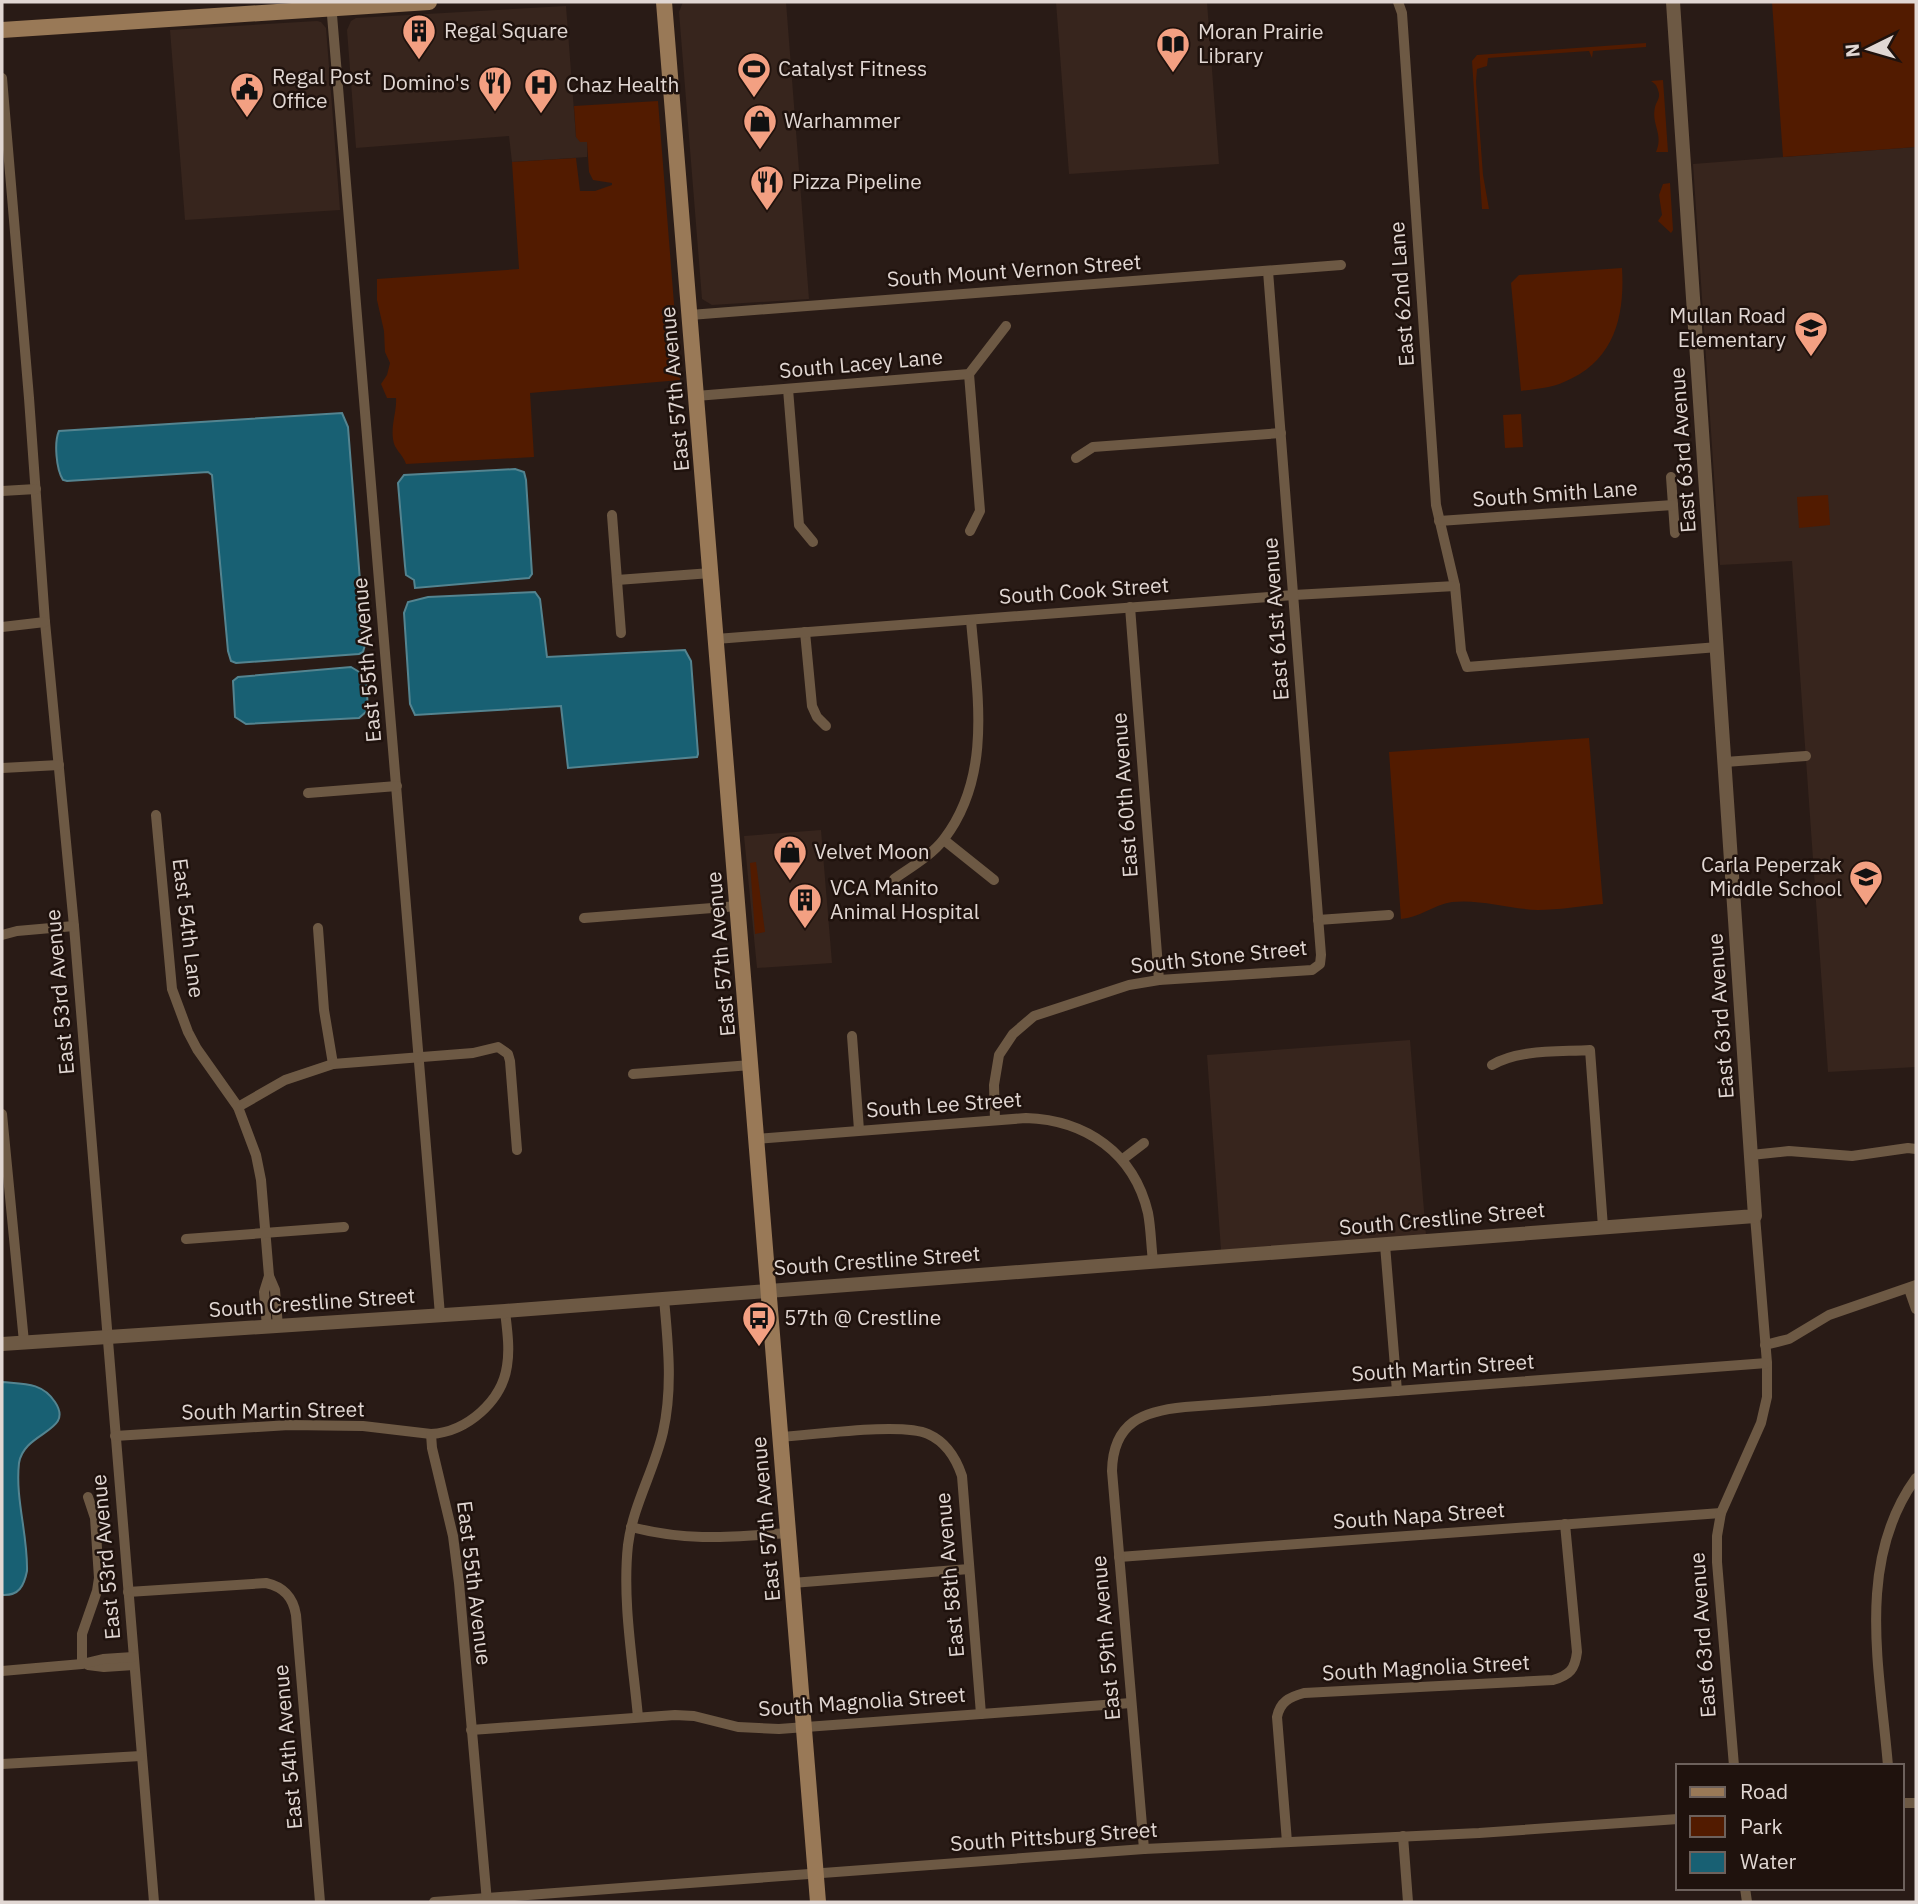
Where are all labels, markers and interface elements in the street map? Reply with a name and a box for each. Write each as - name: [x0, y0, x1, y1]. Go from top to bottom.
- building icon: Regal Square: [400, 12, 438, 61]
- north arrow: [1834, 14, 1904, 84]
- place label: Regal Square: [444, 16, 568, 44]
- place label: Moran Prairie Library: [1198, 17, 1324, 69]
- library icon: Moran Prairie Library: [1154, 25, 1192, 74]
- text: N: [1840, 43, 1865, 58]
- sports icon: Catalyst Fitness: [735, 50, 773, 99]
- place label: Catalyst Fitness: [778, 54, 927, 82]
- place label: Regal Post Office: [272, 62, 371, 114]
- restaurant icon: Domino's: [476, 64, 514, 113]
- hospital icon: Chaz Health: [522, 66, 560, 115]
- place label: Domino's: [382, 68, 470, 96]
- public building icon: Regal Post Office: [228, 70, 266, 119]
- place label: Chaz Health: [566, 70, 679, 98]
- shop icon: Warhammer: [741, 102, 779, 151]
- place label: Warhammer: [784, 106, 901, 134]
- restaurant icon: Pizza Pipeline: [748, 163, 786, 212]
- place label: Pizza Pipeline: [792, 167, 922, 195]
- street label: East 62nd Lane: [1382, 221, 1420, 368]
- street label: South Mount Vernon Street: [886, 247, 1142, 293]
- place label: Mullan Road Elementary: [1669, 301, 1787, 353]
- street label: East 57th Avenue: [653, 305, 695, 473]
- school or university icon: Mullan Road Elementary: [1792, 309, 1830, 358]
- street label: South Lacey Lane: [778, 342, 944, 384]
- street label: East 63rd Avenue: [1662, 366, 1702, 534]
- street label: South Smith Lane: [1471, 473, 1638, 513]
- street label: East 61st Avenue: [1255, 536, 1295, 702]
- street label: South Cook Street: [998, 570, 1170, 610]
- street label: East 55th Avenue: [345, 576, 387, 744]
- street label: East 60th Avenue: [1104, 712, 1144, 879]
- shop icon: Velvet Moon: [771, 833, 809, 882]
- place label: Velvet Moon: [814, 837, 930, 865]
- place label: Carla Peperzak Middle School: [1701, 850, 1842, 902]
- street label: East 54th Lane: [167, 856, 211, 999]
- school or university icon: Carla Peperzak Middle School: [1847, 858, 1885, 907]
- street label: East 57th Avenue: [699, 870, 741, 1038]
- place label: VCA Manito Animal Hospital: [830, 873, 980, 925]
- building icon: VCA Manito Animal Hospital: [786, 881, 824, 930]
- street label: East 53rd Avenue: [38, 908, 80, 1076]
- street label: East 63rd Avenue: [1700, 932, 1740, 1100]
- street label: South Stone Street: [1129, 933, 1309, 979]
- street label: South Lee Street: [865, 1085, 1023, 1123]
- street label: South Crestline Street: [1338, 1195, 1546, 1241]
- street label: South Crestline Street: [773, 1239, 981, 1281]
- street label: South Crestline Street: [208, 1281, 416, 1323]
- bus stop icon: 57th @ Crestline: [740, 1299, 778, 1348]
- place label: 57th @ Crestline: [784, 1303, 941, 1331]
- street label: South Martin Street: [1351, 1347, 1535, 1387]
- street label: South Martin Street: [181, 1394, 365, 1426]
- street label: East 57th Avenue: [744, 1435, 786, 1603]
- street label: East 53rd Avenue: [84, 1473, 126, 1641]
- street label: East 58th Avenue: [928, 1491, 970, 1659]
- street label: South Napa Street: [1332, 1495, 1506, 1535]
- street label: East 55th Avenue: [451, 1499, 499, 1667]
- street label: East 63rd Avenue: [1682, 1551, 1722, 1719]
- street label: East 59th Avenue: [1084, 1554, 1126, 1722]
- street label: South Magnolia Street: [1321, 1648, 1530, 1686]
- street label: East 54th Avenue: [266, 1663, 308, 1831]
- street label: South Magnolia Street: [757, 1680, 967, 1722]
- legend: [1676, 1764, 1904, 1890]
- text: Road: [1740, 1777, 1788, 1805]
- text: Park: [1740, 1812, 1783, 1840]
- street label: South Pittsburg Street: [949, 1815, 1159, 1857]
- text: Water: [1740, 1847, 1797, 1875]

